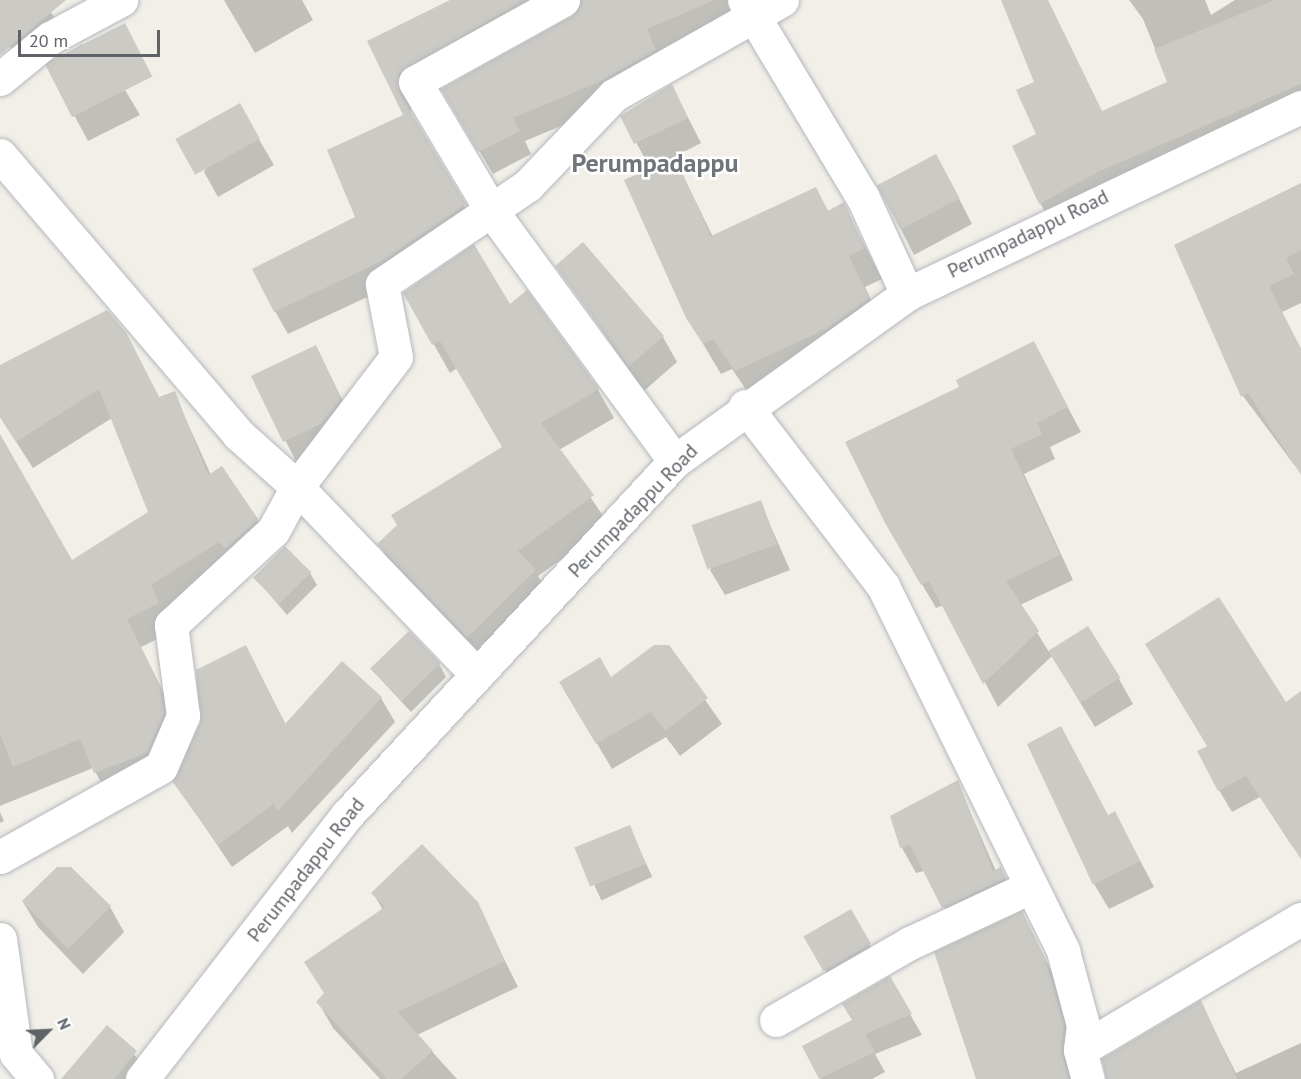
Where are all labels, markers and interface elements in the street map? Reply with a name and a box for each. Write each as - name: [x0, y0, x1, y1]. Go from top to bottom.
- scale bar: [21, 18, 164, 56]
- text: 20 m: [29, 29, 68, 52]
- district label: Perumpadappu: [571, 147, 739, 179]
- street label: Perumpadappu Road: [944, 185, 1112, 283]
- street label: Perumpadappu Road: [563, 439, 703, 583]
- street label: Perumpadappu Road: [242, 793, 370, 947]
- north arrow: [18, 1001, 78, 1061]
- text: N: [53, 1015, 76, 1033]

